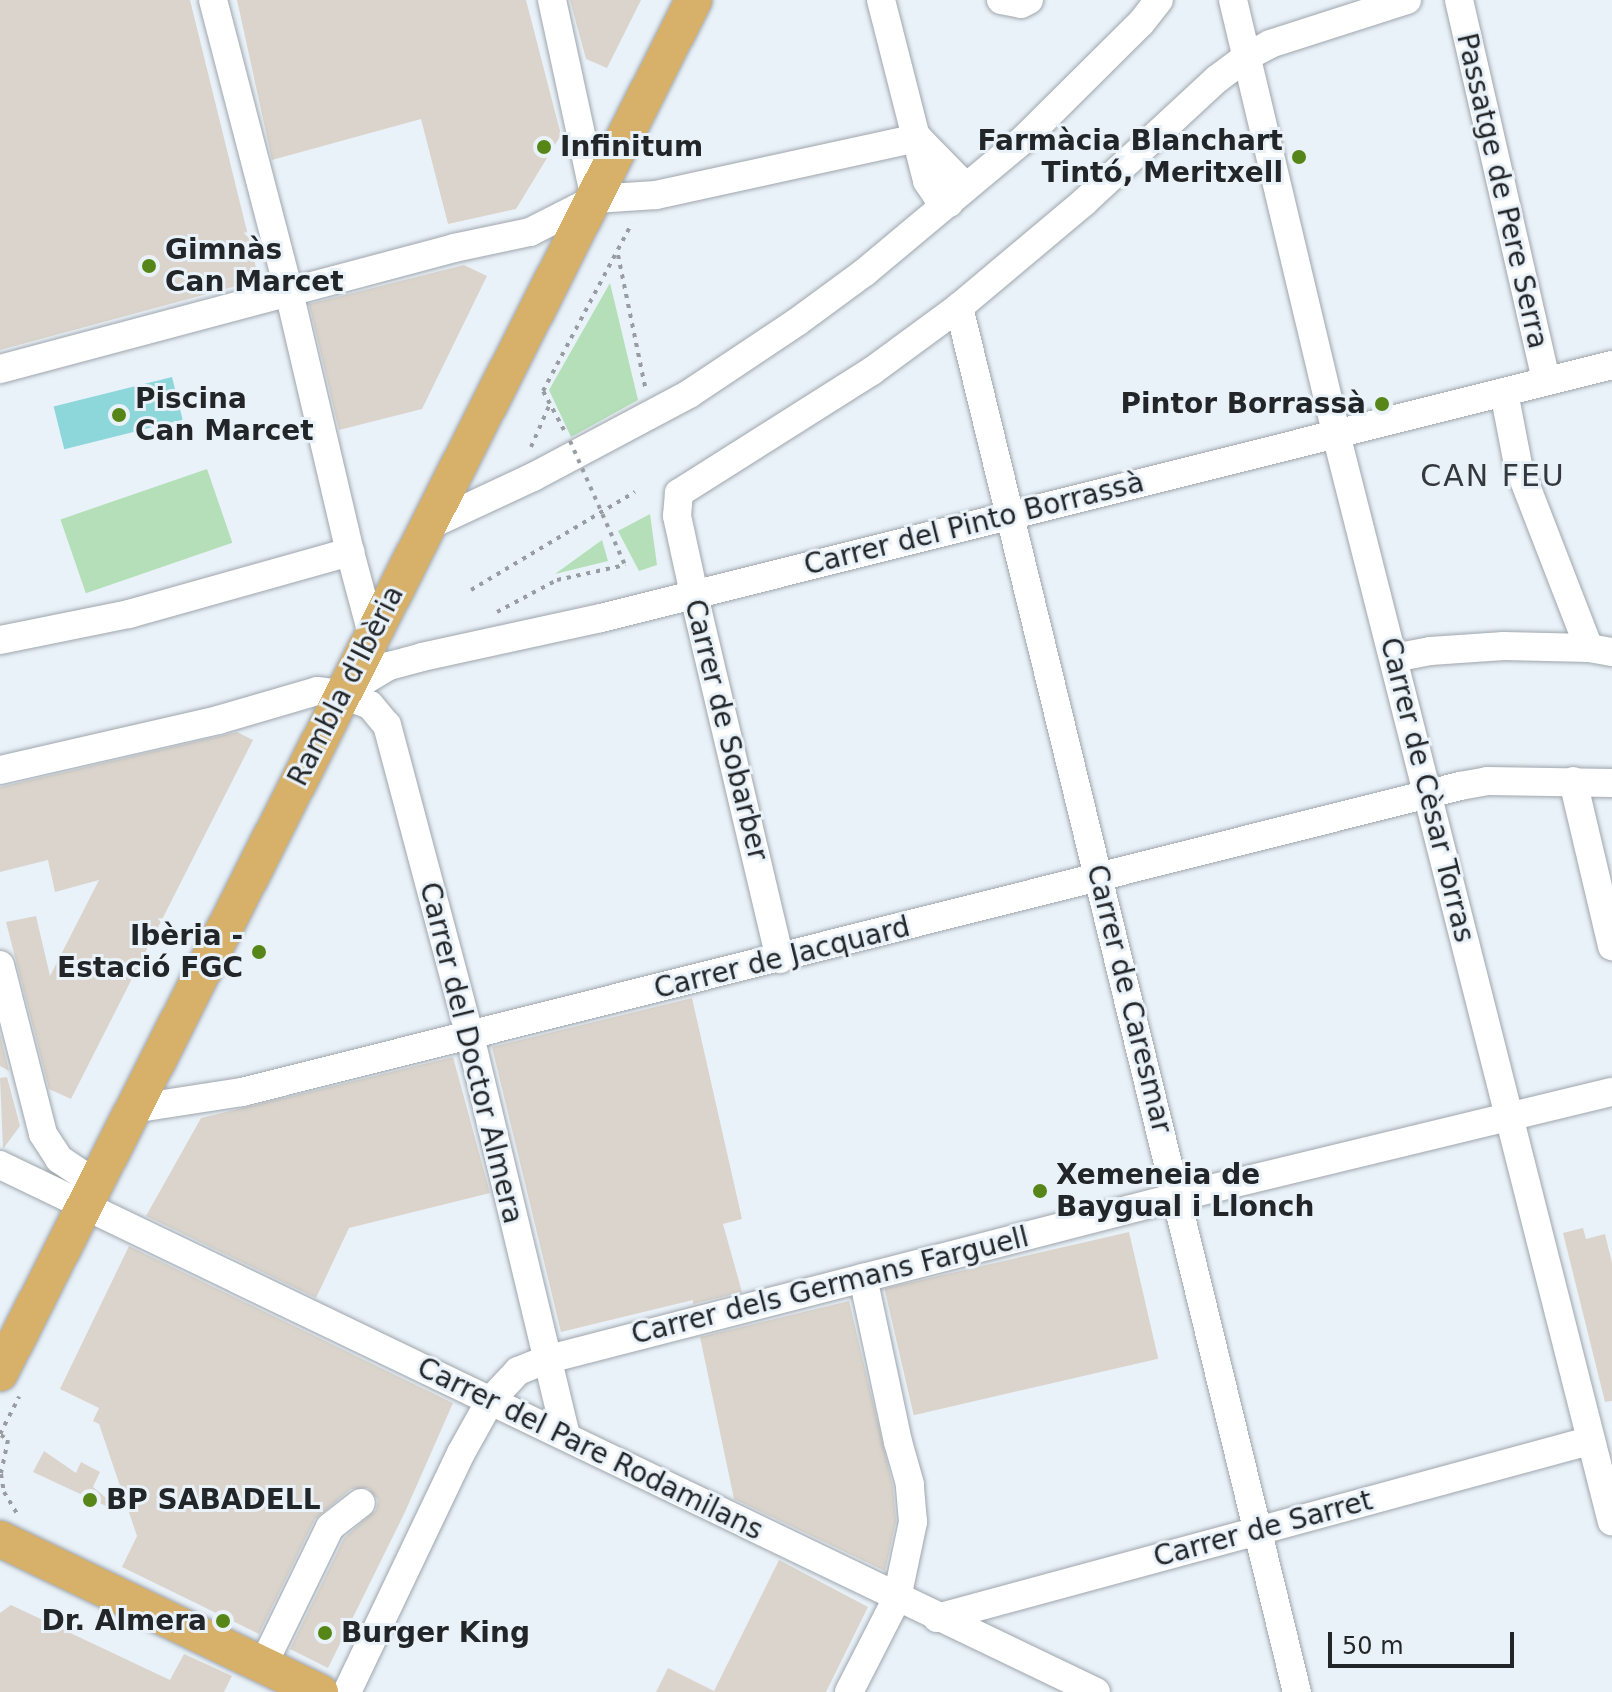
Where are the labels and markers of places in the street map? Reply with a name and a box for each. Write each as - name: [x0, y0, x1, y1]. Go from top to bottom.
- place label: Farmàcia Blanchart Tintó, Meritxell: [978, 124, 1283, 190]
- place label: Infinitum: [560, 130, 703, 164]
- marker: Infinitum: [535, 138, 553, 156]
- marker: Farmàcia Blanchart Tintó, Meritxell: [1290, 148, 1308, 166]
- place label: Gimnàs Can Marcet: [165, 233, 344, 299]
- marker: Gimnàs Can Marcet: [140, 257, 158, 275]
- place label: Piscina Can Marcet: [135, 382, 314, 448]
- place label: Pintor Borrassà: [1120, 387, 1366, 421]
- marker: Pintor Borrassà: [1373, 395, 1391, 413]
- marker: Piscina Can Marcet: [110, 406, 128, 424]
- place label: Ibèria - Estació FGC: [57, 919, 243, 985]
- marker: Ibèria - Estació FGC: [250, 943, 268, 961]
- place label: Xemeneia de Baygual i Llonch: [1056, 1158, 1314, 1224]
- marker: Xemeneia de Baygual i Llonch: [1031, 1182, 1049, 1200]
- place label: BP SABADELL: [106, 1483, 321, 1517]
- marker: BP SABADELL: [81, 1491, 99, 1509]
- place label: Dr. Almera: [41, 1604, 207, 1638]
- marker: Dr. Almera: [214, 1612, 232, 1630]
- place label: Burger King: [341, 1616, 530, 1650]
- marker: Burger King: [316, 1624, 334, 1642]

